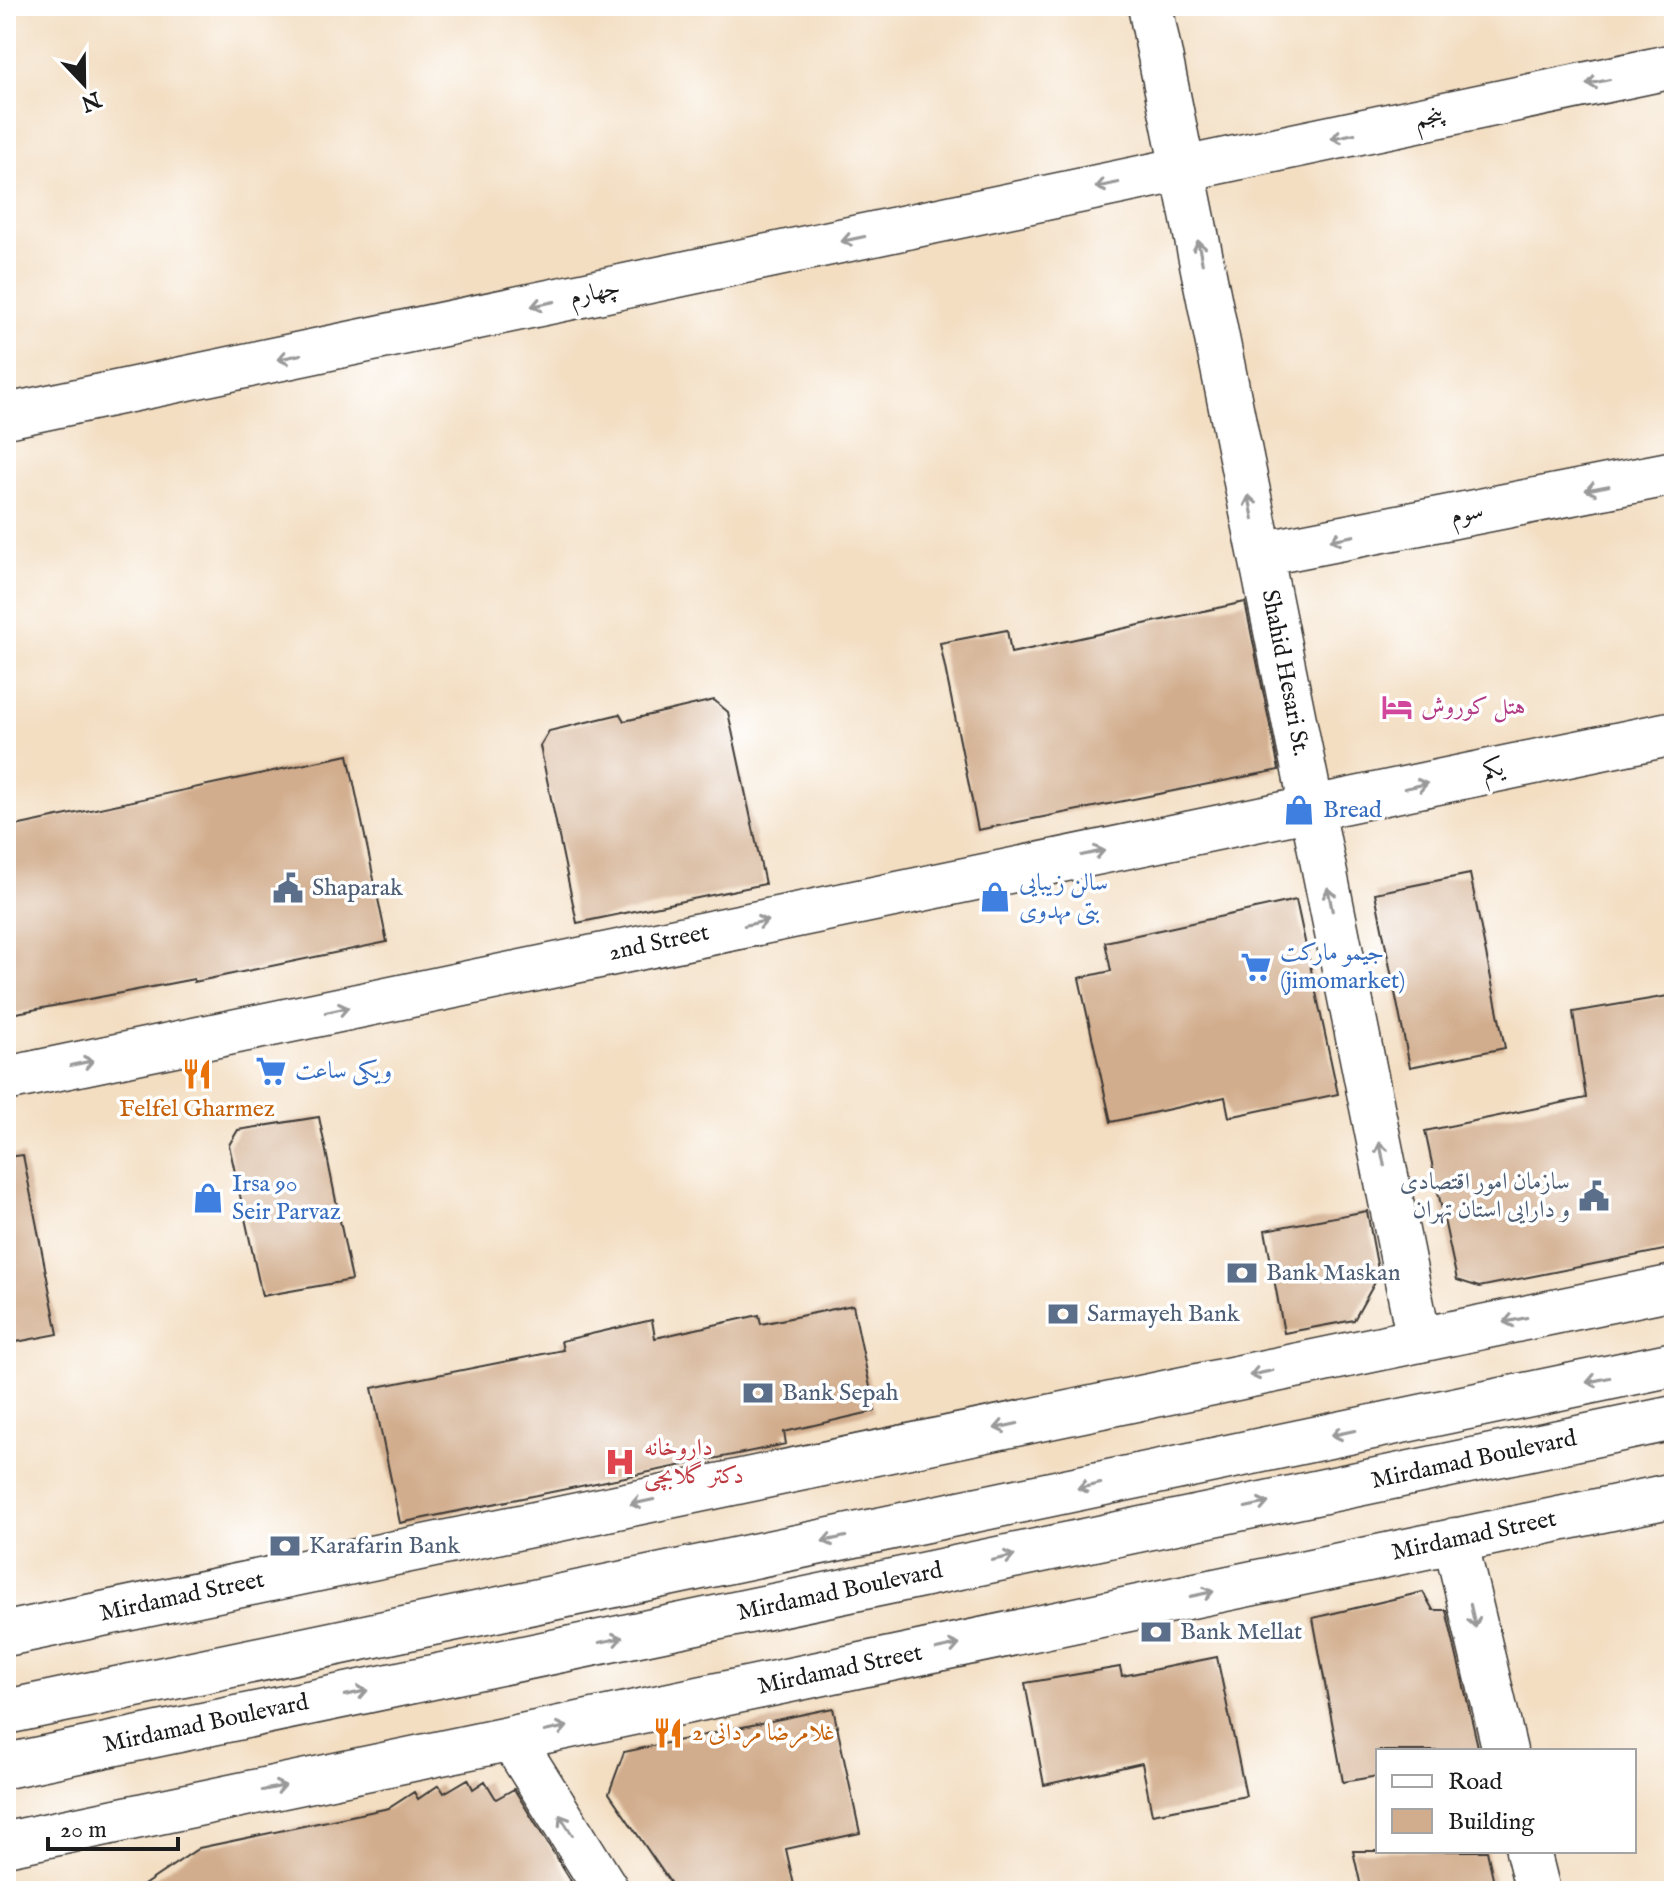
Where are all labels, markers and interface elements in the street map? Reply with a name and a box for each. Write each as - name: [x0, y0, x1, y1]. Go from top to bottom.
- north arrow: [44, 44, 124, 124]
- one-way arrow: [1585, 76, 1611, 91]
- text: N: [77, 84, 106, 117]
- street label: پنجم: [1412, 99, 1449, 141]
- one-way arrow: [1331, 129, 1357, 144]
- one-way arrow: [1095, 179, 1120, 194]
- one-way arrow: [840, 232, 866, 247]
- one-way arrow: [1192, 240, 1207, 265]
- street label: چهارم: [567, 273, 624, 317]
- one-way arrow: [531, 297, 557, 312]
- one-way arrow: [277, 350, 302, 365]
- one-way arrow: [1585, 481, 1611, 496]
- one-way arrow: [1243, 495, 1258, 520]
- street label: سوم: [1448, 496, 1487, 536]
- one-way arrow: [1330, 532, 1356, 547]
- street label: Shahid Hesari St.: [1254, 587, 1316, 759]
- hotel icon: هتل کوروش: [1380, 690, 1414, 724]
- place label: هتل کوروش: [1421, 692, 1525, 723]
- street label: یکم: [1479, 752, 1509, 792]
- one-way arrow: [1402, 778, 1428, 793]
- shop icon: Bread: [1282, 793, 1316, 827]
- place label: Bread: [1323, 795, 1382, 826]
- one-way arrow: [1080, 845, 1105, 860]
- place label: سالن زیبایی بتی مهدوی: [1019, 868, 1108, 927]
- public building icon: Shaparak: [271, 871, 305, 905]
- place label: Shaparak: [312, 873, 403, 904]
- shop icon: سالن زیبایی بتی مهدوی: [978, 880, 1012, 914]
- one-way arrow: [1322, 887, 1337, 912]
- one-way arrow: [743, 915, 768, 930]
- street label: 2nd Street: [606, 917, 712, 969]
- place label: جیمو مارکت (jimomarket): [1280, 938, 1405, 997]
- supermarket icon: جیمو مارکت (jimomarket): [1239, 950, 1273, 984]
- one-way arrow: [324, 1002, 349, 1017]
- supermarket icon: ویکی ساعت: [254, 1054, 288, 1088]
- one-way arrow: [69, 1055, 95, 1070]
- place label: ویکی ساعت: [295, 1056, 392, 1087]
- restaurant icon: Felfel Gharmez: [180, 1057, 214, 1091]
- place label: Felfel Gharmez: [119, 1094, 275, 1125]
- one-way arrow: [1373, 1142, 1388, 1167]
- place label: سازمان امور اقتصادی و دارایی استان تهران: [1400, 1167, 1570, 1226]
- place label: Irsa 90 Seir Parvaz: [232, 1169, 341, 1228]
- public building icon: سازمان امور اقتصادی و دارایی استان تهران: [1577, 1179, 1611, 1213]
- shop icon: Irsa 90 Seir Parvaz: [191, 1181, 225, 1215]
- bank icon: Bank Maskan: [1225, 1256, 1259, 1290]
- place label: Bank Maskan: [1266, 1258, 1401, 1289]
- bank icon: Sarmayeh Bank: [1046, 1297, 1080, 1331]
- place label: Sarmayeh Bank: [1087, 1299, 1240, 1330]
- one-way arrow: [1503, 1313, 1529, 1328]
- one-way arrow: [1249, 1366, 1274, 1381]
- one-way arrow: [1585, 1373, 1611, 1388]
- bank icon: Bank Sepah: [741, 1376, 775, 1410]
- place label: Bank Sepah: [782, 1378, 899, 1409]
- one-way arrow: [994, 1419, 1020, 1434]
- street label: Mirdamad Boulevard: [1368, 1423, 1580, 1497]
- one-way arrow: [1331, 1426, 1356, 1441]
- place label: داروخانه دکتر گلابچی: [644, 1433, 744, 1492]
- hospital icon: داروخانه دکتر گلابچی: [603, 1445, 637, 1479]
- one-way arrow: [1076, 1479, 1102, 1494]
- one-way arrow: [630, 1495, 655, 1510]
- one-way arrow: [1244, 1497, 1269, 1512]
- street label: Mirdamad Street: [1389, 1503, 1559, 1569]
- bank icon: Karafarin Bank: [268, 1529, 302, 1563]
- place label: Karafarin Bank: [309, 1531, 460, 1562]
- one-way arrow: [822, 1532, 847, 1547]
- one-way arrow: [989, 1550, 1015, 1565]
- street label: Mirdamad Boulevard: [734, 1555, 946, 1629]
- street label: Mirdamad Street: [97, 1564, 267, 1630]
- one-way arrow: [1189, 1586, 1214, 1601]
- one-way arrow: [1466, 1603, 1481, 1629]
- bank icon: Bank Mellat: [1139, 1615, 1173, 1649]
- place label: Bank Mellat: [1180, 1617, 1302, 1648]
- one-way arrow: [598, 1631, 623, 1646]
- street label: Mirdamad Street: [755, 1637, 925, 1703]
- one-way arrow: [934, 1639, 960, 1654]
- one-way arrow: [343, 1685, 369, 1700]
- street label: Mirdamad Boulevard: [100, 1687, 312, 1761]
- restaurant icon: غلامرضا مردانی 2: [651, 1716, 685, 1750]
- place label: غلامرضا مردانی 2: [692, 1718, 835, 1749]
- one-way arrow: [543, 1721, 568, 1736]
- legend: [1376, 1749, 1636, 1853]
- text: Road: [1448, 1767, 1502, 1798]
- one-way arrow: [261, 1780, 287, 1795]
- scale bar: [48, 1801, 178, 1851]
- text: Building: [1448, 1807, 1535, 1838]
- one-way arrow: [558, 1814, 574, 1837]
- text: 20 m: [60, 1815, 107, 1846]

